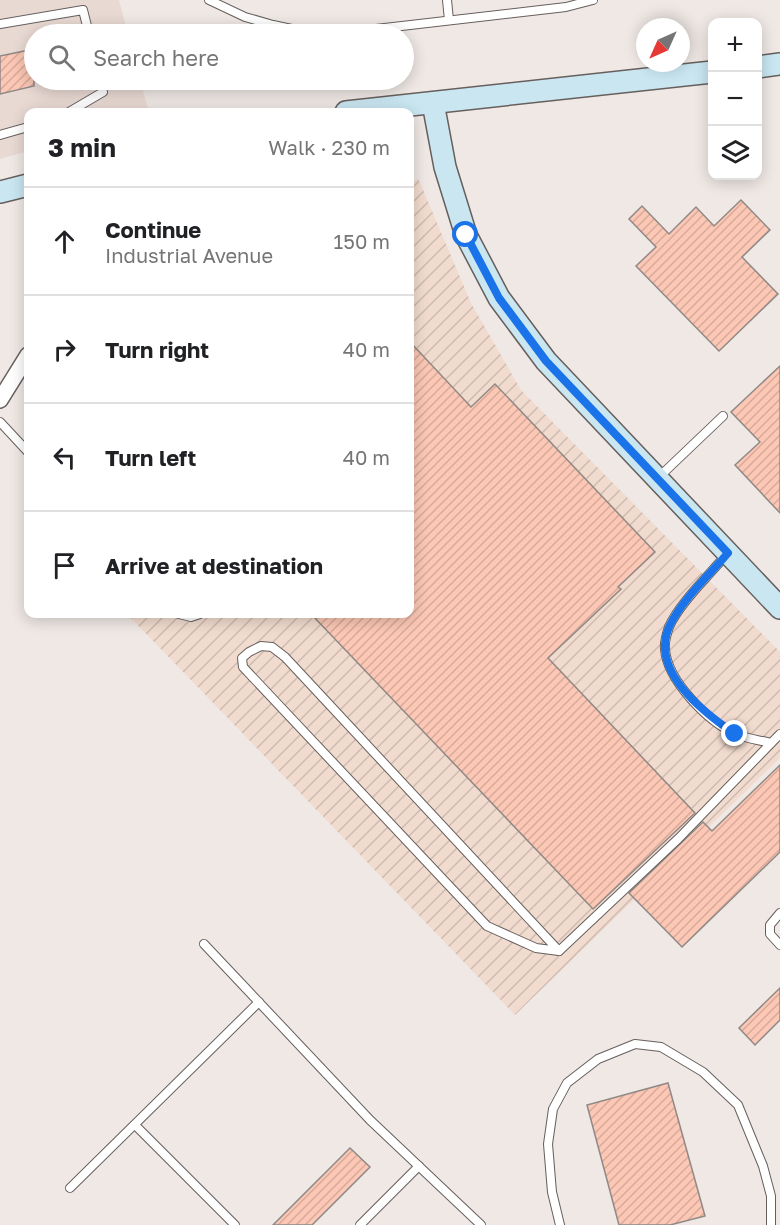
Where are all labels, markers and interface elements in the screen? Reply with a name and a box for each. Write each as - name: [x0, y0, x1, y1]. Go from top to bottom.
- north arrow: [636, 18, 690, 72]
- map controls: [708, 18, 762, 180]
- button: +: [708, 18, 762, 72]
- search box: [24, 24, 414, 90]
- icon: search: [45, 41, 78, 74]
- text: Search here: [93, 44, 219, 71]
- button: −: [708, 72, 762, 126]
- button: layers: [708, 126, 762, 180]
- text: 3 min: [48, 132, 116, 163]
- text: Walk · 230 m: [268, 135, 390, 159]
- text: Continue: [105, 216, 201, 243]
- route start: [452, 221, 478, 247]
- icon: ahead: [48, 225, 81, 258]
- text: 150 m: [334, 229, 390, 253]
- text: Industrial Avenue: [105, 243, 273, 267]
- icon: right: [48, 333, 81, 366]
- text: Turn right: [105, 336, 209, 363]
- text: 40 m: [343, 337, 390, 361]
- icon: left: [48, 441, 81, 474]
- text: Turn left: [105, 444, 196, 471]
- text: 40 m: [343, 445, 390, 469]
- icon: arrive: [48, 549, 81, 582]
- text: Arrive at destination: [105, 552, 323, 579]
- route end: [721, 720, 747, 746]

